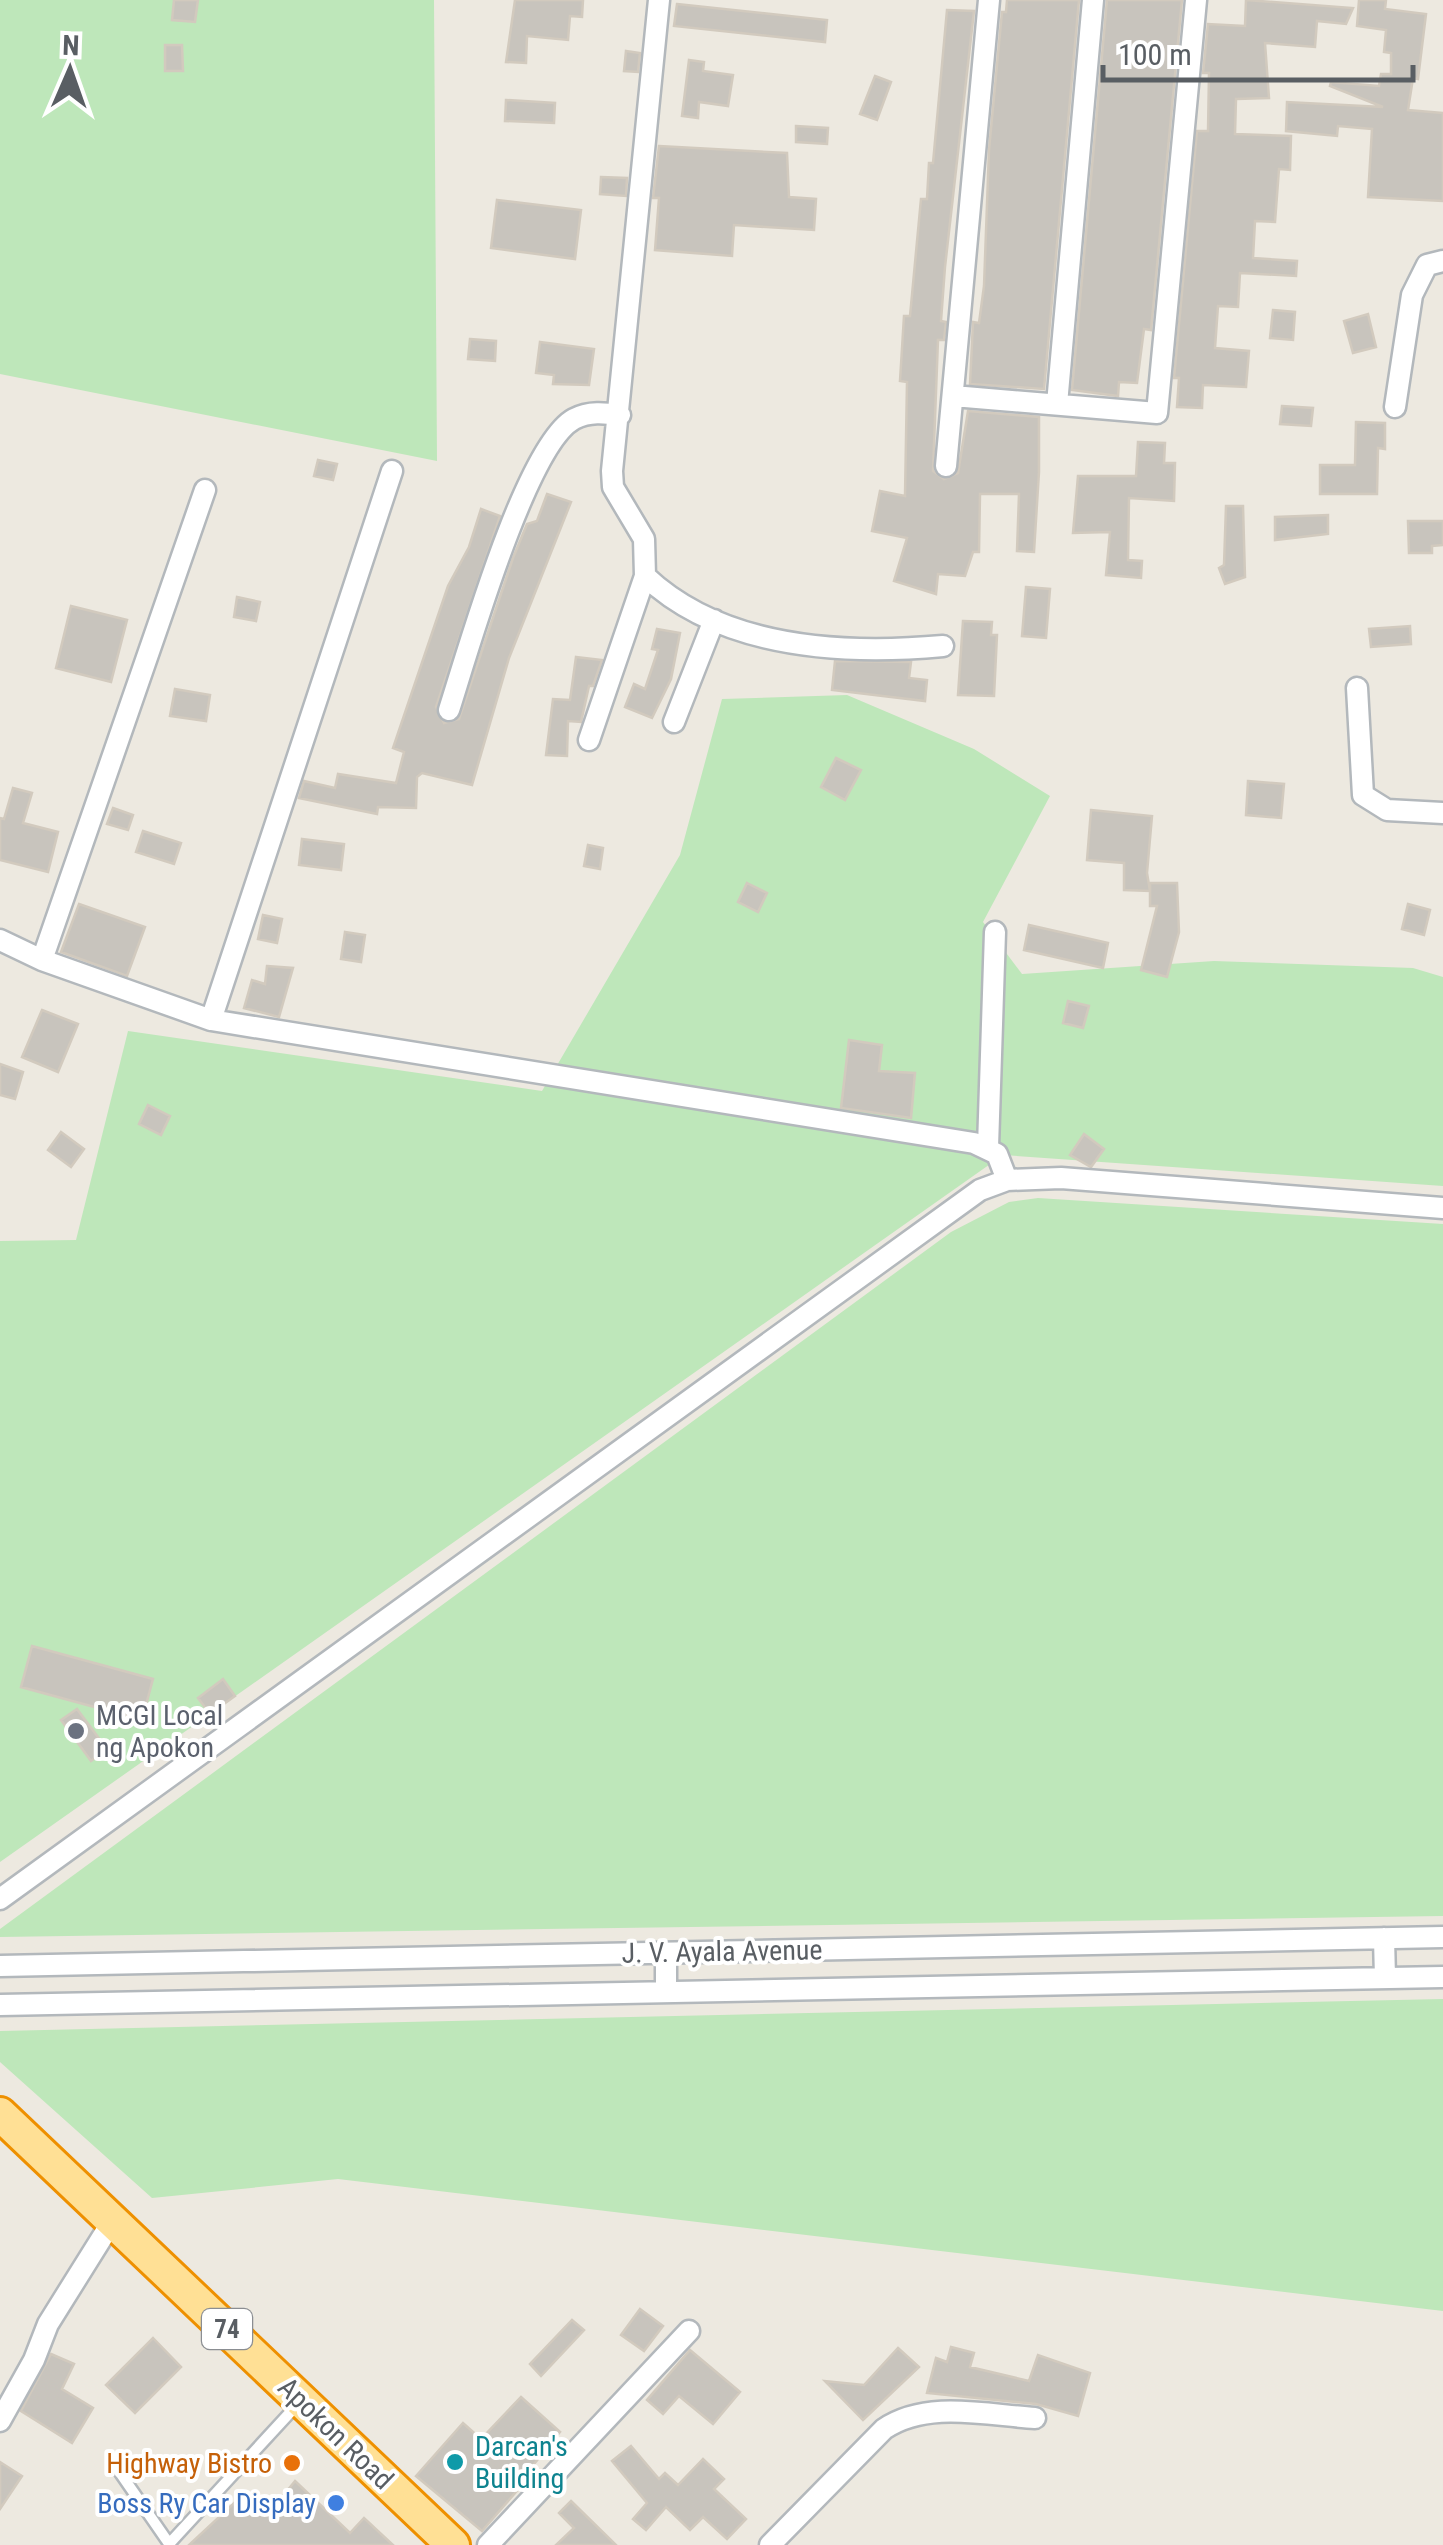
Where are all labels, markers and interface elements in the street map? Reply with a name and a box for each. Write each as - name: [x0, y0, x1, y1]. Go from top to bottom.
- north arrow: [20, 20, 120, 120]
- scale bar: [1103, 20, 1413, 82]
- text: N: [62, 29, 80, 62]
- text: 100 m: [1118, 37, 1192, 72]
- place label: MCGI Local ng Apokon: [96, 1699, 223, 1764]
- marker: MCGI Local ng Apokon: [65, 1720, 87, 1742]
- street label: J. V. Ayala Avenue: [621, 1933, 823, 1970]
- road number: 74: [202, 2309, 252, 2349]
- street label: Apokon Road: [271, 2370, 400, 2496]
- place label: Darcan's Building: [475, 2430, 568, 2495]
- place label: Highway Bistro: [106, 2447, 272, 2480]
- marker: Darcan's Building: [444, 2451, 466, 2473]
- marker: Highway Bistro: [281, 2452, 303, 2474]
- place label: Boss Ry Car Display: [97, 2487, 316, 2520]
- marker: Boss Ry Car Display: [325, 2492, 347, 2514]

